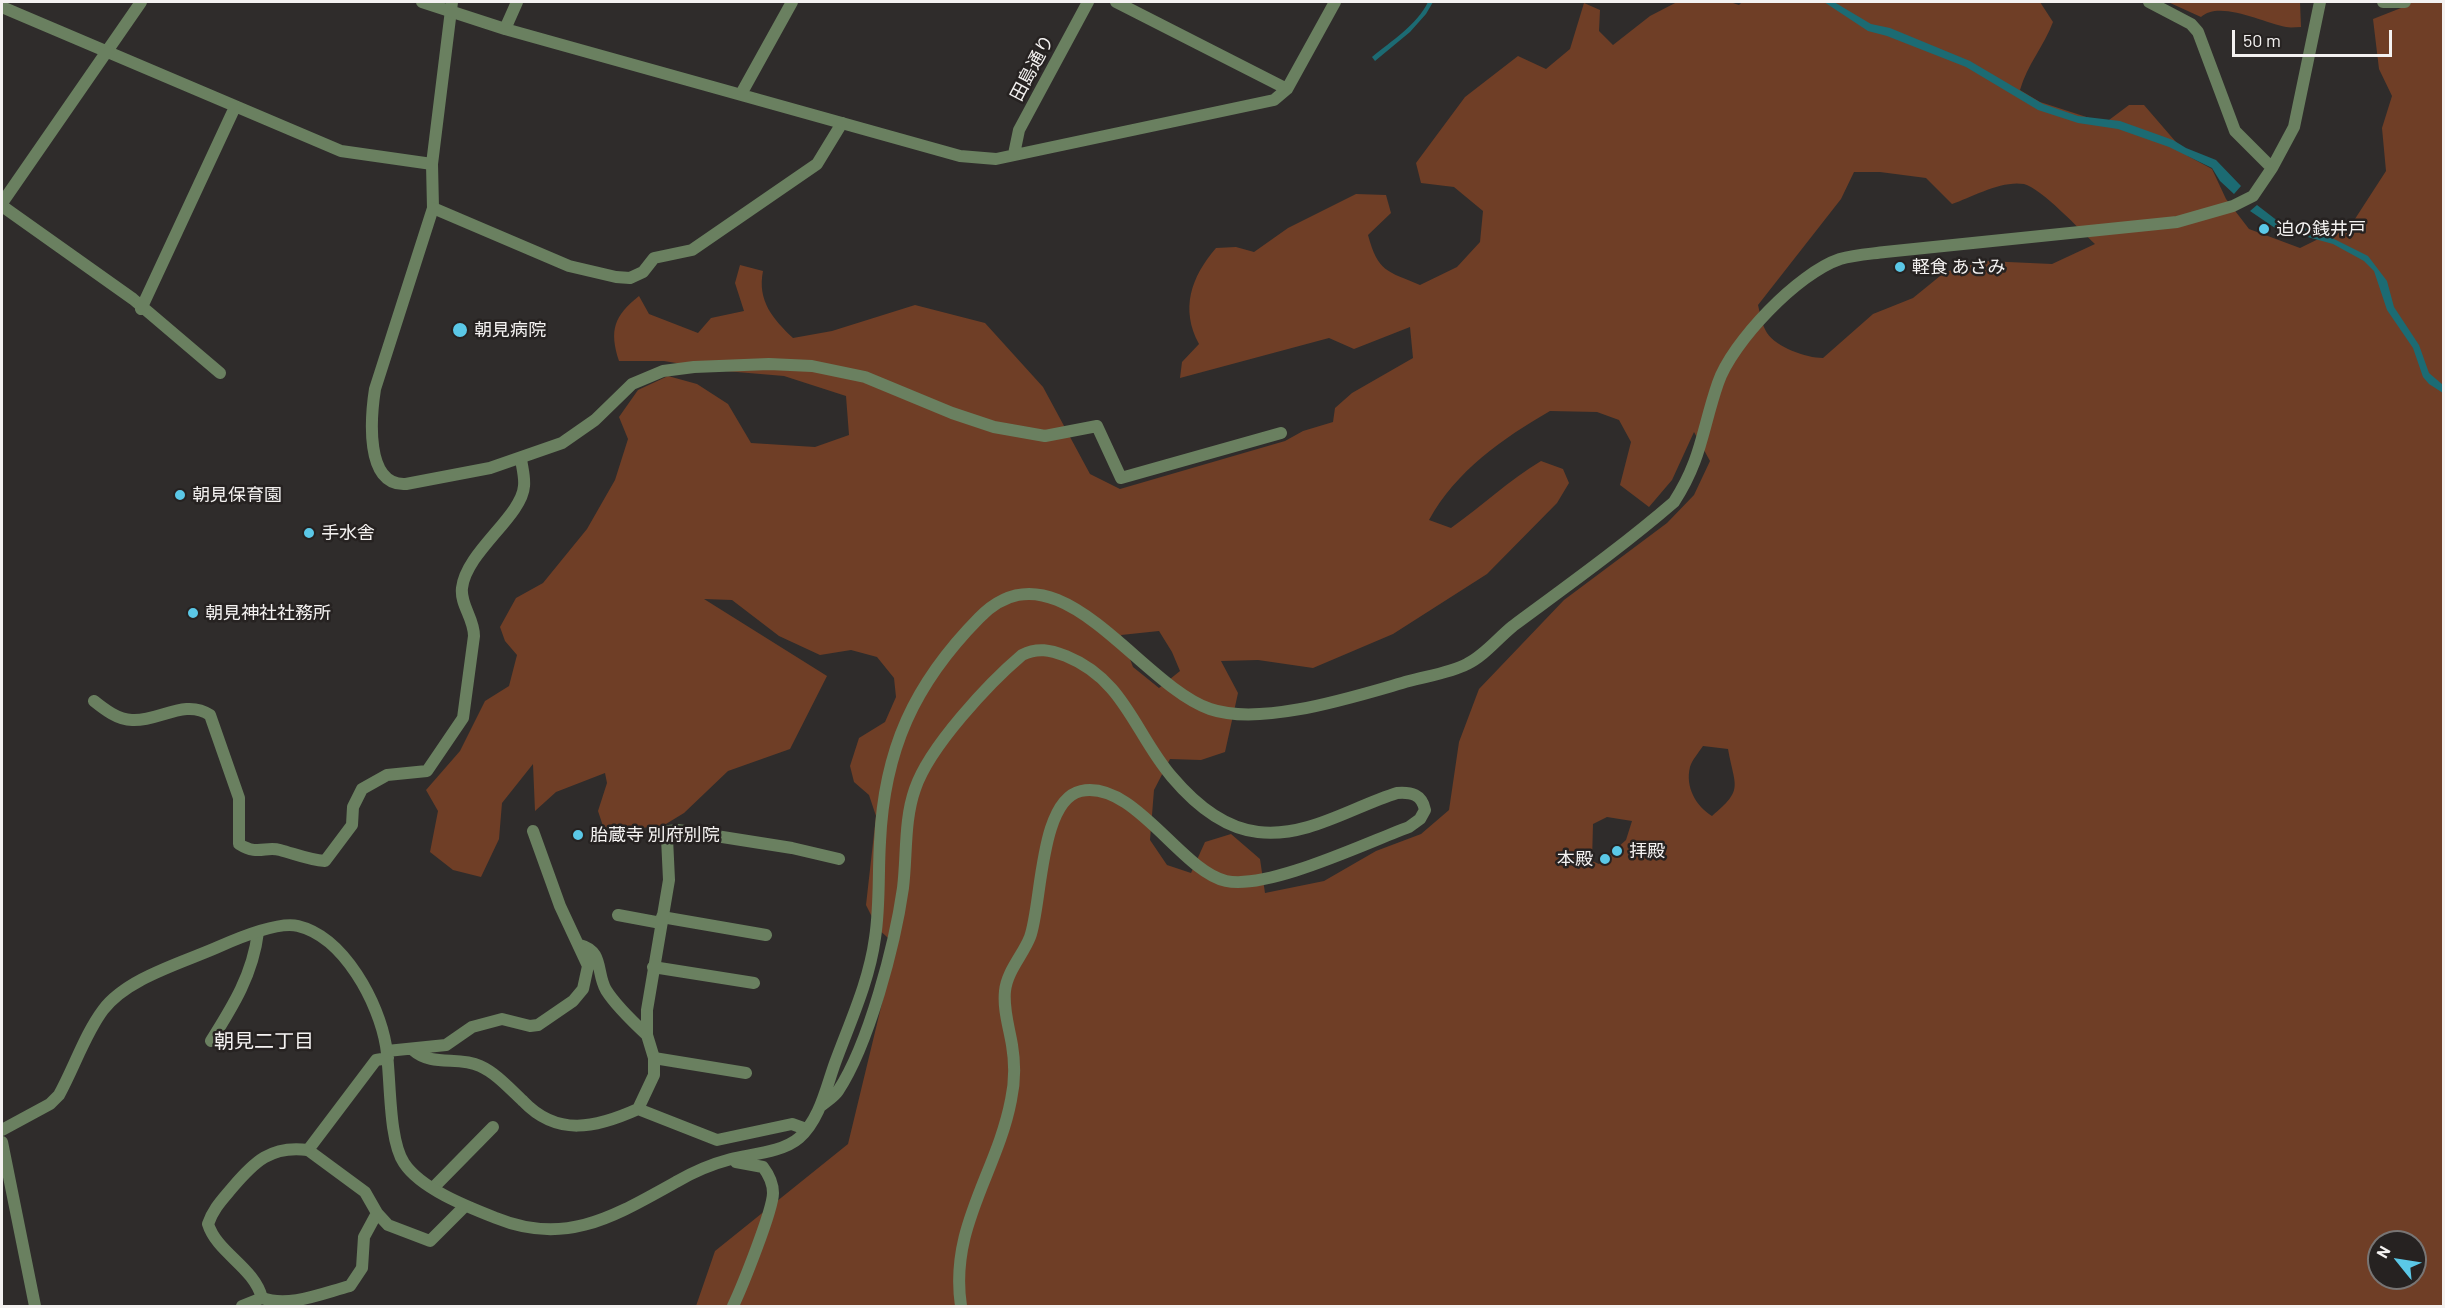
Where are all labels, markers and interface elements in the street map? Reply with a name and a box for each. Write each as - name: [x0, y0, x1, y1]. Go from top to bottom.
- scale bar: [2235, 18, 2396, 56]
- text: 50 m: [2243, 29, 2281, 51]
- street label: 田島通り: [1006, 31, 1058, 105]
- place label: 迫の銭井戸: [2276, 218, 2366, 240]
- marker: 迫の銭井戸: [2257, 222, 2271, 236]
- place label: 軽食 あさみ: [1912, 256, 2006, 278]
- marker: 軽食 あさみ: [1893, 260, 1907, 274]
- place label: 朝見病院: [474, 319, 546, 341]
- marker: 朝見病院: [451, 321, 469, 339]
- place label: 朝見保育園: [192, 484, 282, 506]
- marker: 朝見保育園: [173, 488, 187, 502]
- place label: 手水舎: [321, 522, 375, 544]
- marker: 手水舎: [302, 526, 316, 540]
- place label: 朝見神社社務所: [205, 602, 331, 624]
- marker: 朝見神社社務所: [186, 606, 200, 620]
- place label: 胎蔵寺 別府別院: [590, 824, 720, 846]
- marker: 胎蔵寺 別府別院: [571, 828, 585, 842]
- place label: 拝殿: [1629, 840, 1665, 862]
- marker: 拝殿: [1610, 844, 1624, 858]
- place label: 本殿: [1557, 848, 1593, 870]
- marker: 本殿: [1598, 852, 1612, 866]
- district label: 朝見二丁目: [214, 1029, 314, 1053]
- north arrow: [2367, 1230, 2427, 1290]
- text: N: [2372, 1242, 2394, 1261]

